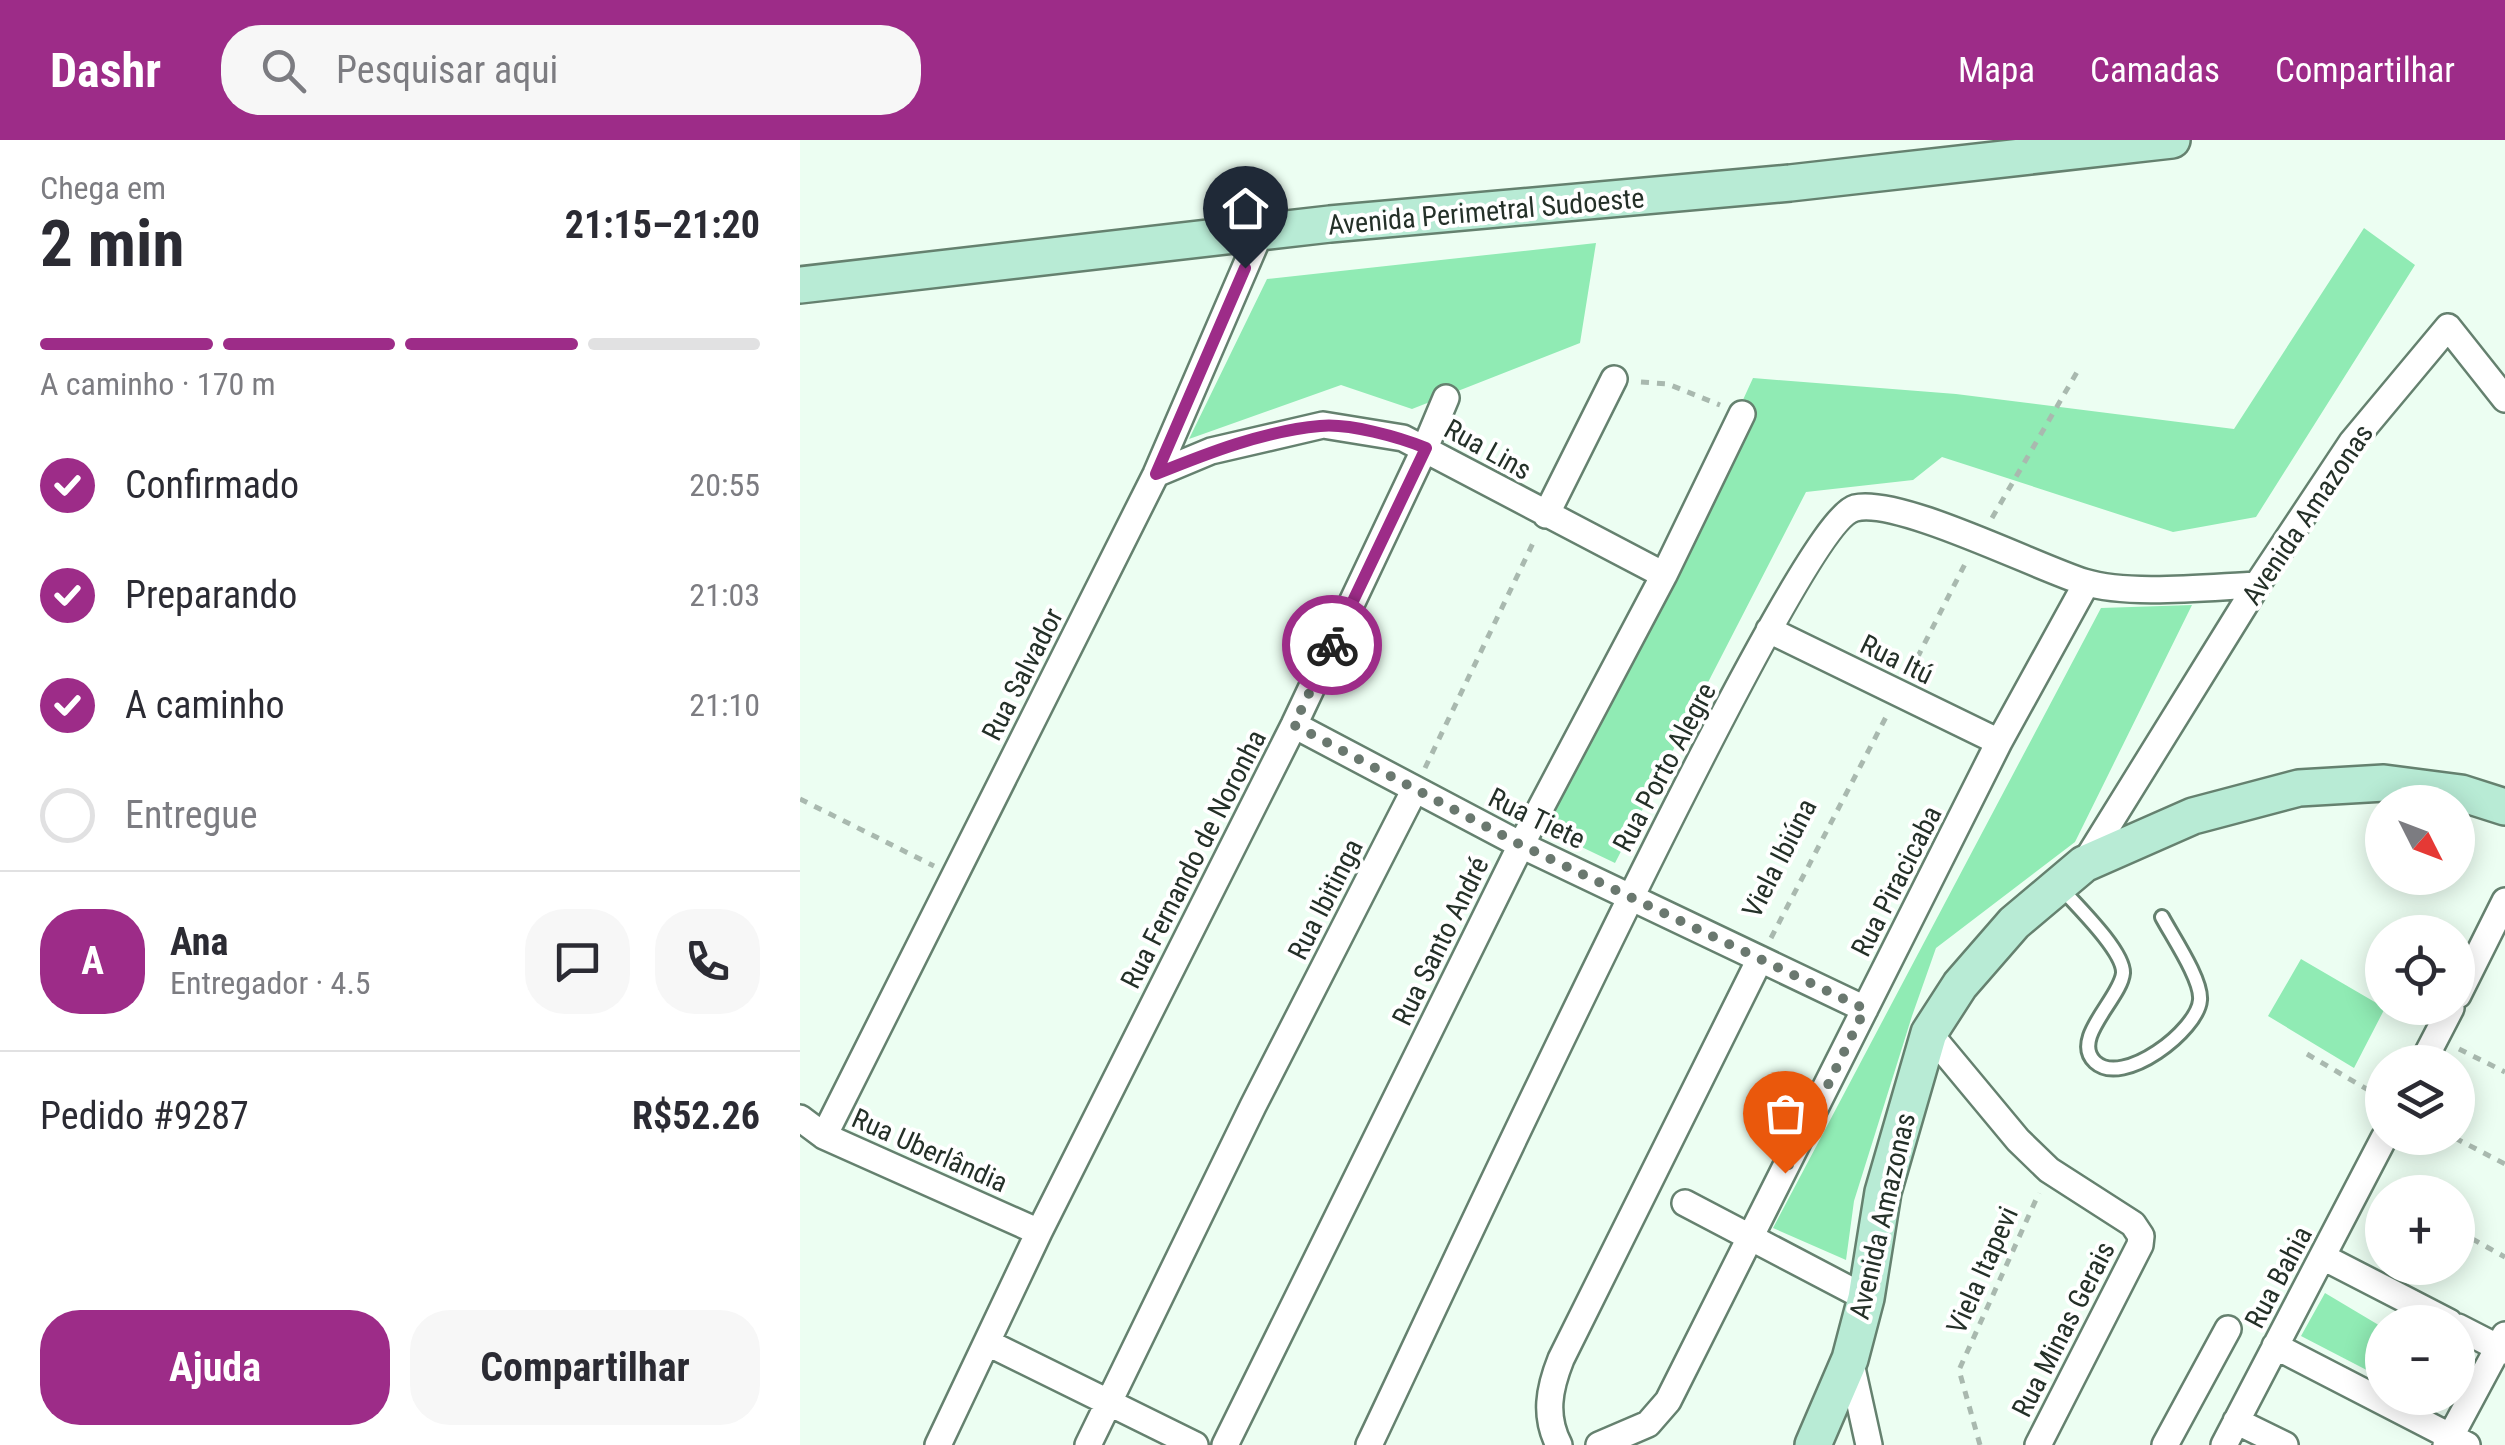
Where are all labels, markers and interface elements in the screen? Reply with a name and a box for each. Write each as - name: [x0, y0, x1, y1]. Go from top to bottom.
- search box: [221, 25, 921, 115]
- text: Dashr: [50, 42, 161, 99]
- icon: search: [256, 43, 311, 98]
- text: Pesquisar aqui: [336, 48, 558, 92]
- text: Mapa: [1958, 50, 2035, 91]
- text: Camadas: [2090, 50, 2220, 91]
- text: Compartilhar: [2275, 50, 2455, 91]
- pin: [1203, 166, 1288, 269]
- text: Chega em: [40, 169, 166, 207]
- icon: home: [1218, 181, 1273, 236]
- street label: Avenida Perimetral Sudoeste: [1326, 181, 1646, 242]
- text: 21:15–21:20: [565, 203, 760, 247]
- text: 2 min: [40, 206, 184, 282]
- text: A caminho · 170 m: [40, 365, 276, 403]
- street label: Rua Lins: [1439, 412, 1537, 487]
- street label: Avenida Amazonas: [2235, 418, 2380, 611]
- icon: check: [40, 458, 95, 513]
- text: Confirmado: [125, 463, 299, 507]
- text: 20:55: [689, 466, 760, 504]
- icon: check: [40, 568, 95, 623]
- text: Preparando: [125, 573, 297, 617]
- text: 21:03: [689, 576, 760, 614]
- courier: [1282, 595, 1382, 695]
- street label: Rua Salvador: [975, 602, 1070, 746]
- icon: bike: [1305, 618, 1360, 673]
- street label: Rua Itú: [1855, 628, 1939, 691]
- street label: Rua Porto Alegre: [1606, 677, 1723, 857]
- icon: check: [40, 678, 95, 733]
- text: A caminho: [125, 683, 285, 727]
- text: 21:10: [689, 686, 760, 724]
- street label: Rua Fernando de Noronha: [1114, 724, 1273, 994]
- street label: Rua Tiete: [1483, 781, 1590, 856]
- north arrow: [2365, 785, 2475, 895]
- map controls: [2365, 785, 2475, 1415]
- text: Entregue: [125, 793, 258, 837]
- street label: Viela Ibiúna: [1735, 793, 1823, 923]
- street label: Rua Piracicaba: [1844, 800, 1948, 962]
- street label: Rua Ibitinga: [1281, 833, 1370, 965]
- street label: Rua Santo André: [1385, 852, 1495, 1031]
- button: chat: [525, 909, 630, 1014]
- button: phone: [655, 909, 760, 1014]
- button: locate: [2365, 915, 2475, 1025]
- text: Ana: [170, 920, 228, 964]
- text: A: [81, 939, 104, 983]
- text: Entregador · 4.5: [170, 964, 371, 1002]
- button: layers: [2365, 1045, 2475, 1155]
- pin: [1743, 1071, 1828, 1174]
- icon: bag: [1758, 1086, 1813, 1141]
- text: Pedido #9287: [40, 1094, 249, 1138]
- text: R$52.26: [632, 1094, 760, 1138]
- street label: Rua Uberlândia: [847, 1102, 1013, 1199]
- street label: Avenida Amazonas: [1843, 1110, 1922, 1322]
- button: +: [2365, 1175, 2475, 1285]
- street label: Viela Itapevi: [1940, 1202, 2025, 1339]
- street label: Rua Bahia: [2238, 1221, 2319, 1334]
- street label: Rua Minas Gerais: [2005, 1236, 2122, 1422]
- button: −: [2365, 1305, 2475, 1415]
- button: Ajuda: [40, 1310, 390, 1425]
- button: Compartilhar: [410, 1310, 760, 1425]

